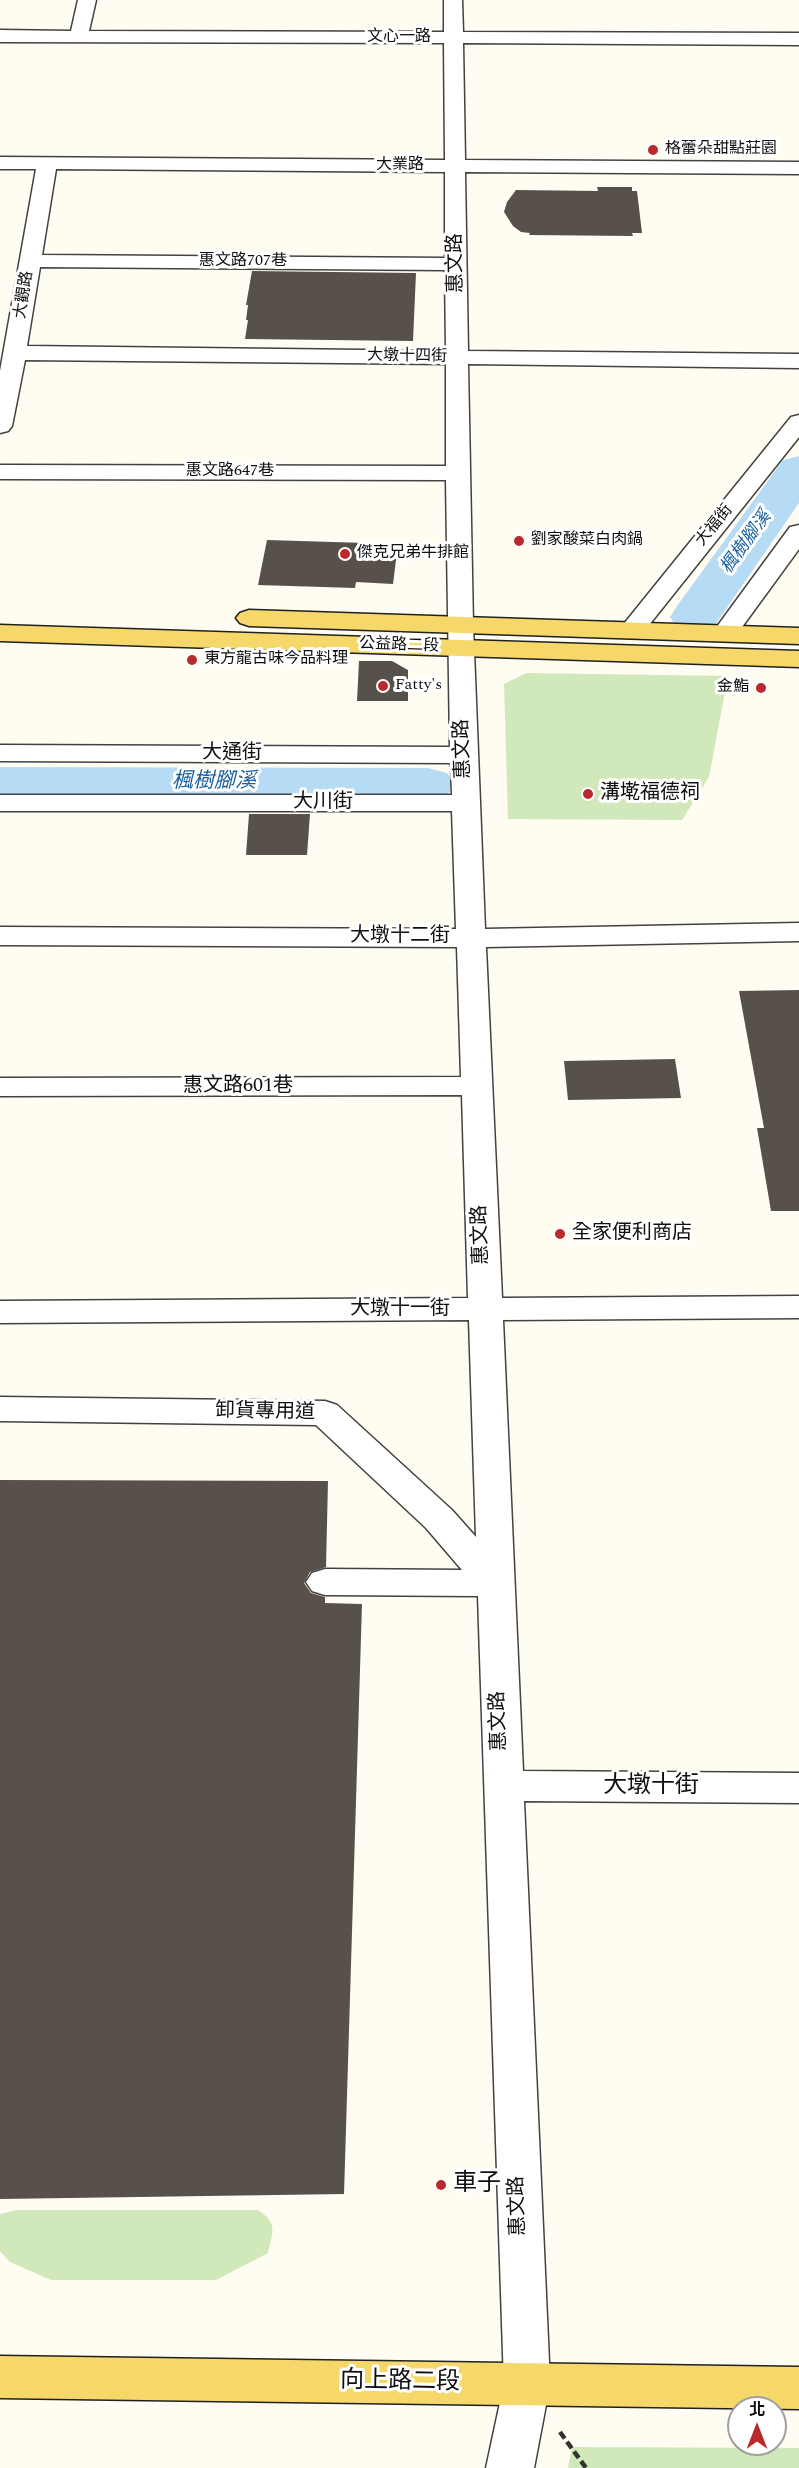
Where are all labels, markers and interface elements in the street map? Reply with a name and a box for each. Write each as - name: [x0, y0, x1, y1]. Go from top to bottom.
- street label: 文心一路: [367, 28, 431, 48]
- place label: 格蕾朵甜點莊園: [665, 140, 777, 160]
- marker: 格蕾朵甜點莊園: [646, 143, 660, 157]
- street label: 大業路: [376, 156, 424, 176]
- street label: 惠文路: [444, 233, 470, 293]
- street label: 惠文路707巷: [199, 252, 287, 272]
- street label: 大觀路: [12, 270, 38, 320]
- street label: 大墩十四街: [367, 347, 447, 367]
- street label: 惠文路647巷: [186, 462, 274, 482]
- street label: 大福街: [692, 501, 738, 551]
- water label: 楓樹腳溪: [717, 508, 777, 578]
- place label: 劉家酸菜白肉鍋: [531, 531, 643, 551]
- marker: 劉家酸菜白肉鍋: [512, 534, 526, 548]
- place label: 傑克兄弟牛排館: [357, 544, 469, 564]
- marker: 傑克兄弟牛排館: [338, 547, 352, 561]
- street label: 公益路二段: [359, 635, 439, 657]
- place label: 東方龍古味今品料理: [204, 650, 348, 670]
- marker: 東方龍古味今品料理: [185, 653, 199, 667]
- place label: Fatty's: [395, 676, 442, 696]
- place label: 金鮨: [717, 678, 749, 698]
- marker: Fatty's: [376, 679, 390, 693]
- marker: 金鮨: [754, 681, 768, 695]
- street label: 惠文路: [451, 719, 477, 779]
- street label: 大通街: [202, 742, 262, 766]
- water label: 楓樹腳溪: [172, 770, 256, 796]
- place label: 溝墘福德祠: [600, 782, 700, 806]
- marker: 溝墘福德祠: [581, 787, 595, 801]
- street label: 大川街: [293, 791, 353, 815]
- street label: 大墩十二街: [350, 925, 450, 949]
- street label: 惠文路601巷: [183, 1075, 293, 1099]
- street label: 惠文路: [469, 1205, 495, 1265]
- place label: 全家便利商店: [572, 1222, 692, 1246]
- marker: 全家便利商店: [553, 1227, 567, 1241]
- street label: 大墩十一街: [350, 1298, 450, 1322]
- street label: 卸貨專用道: [215, 1400, 315, 1426]
- street label: 惠文路: [487, 1691, 513, 1751]
- street label: 大墩十街: [603, 1773, 699, 1801]
- place label: 車子: [453, 2171, 501, 2199]
- street label: 惠文路: [506, 2176, 532, 2236]
- marker: 車子: [434, 2178, 448, 2192]
- street label: 向上路二段: [340, 2368, 460, 2398]
- north arrow: [727, 2396, 787, 2456]
- text: 北: [749, 2398, 765, 2422]

